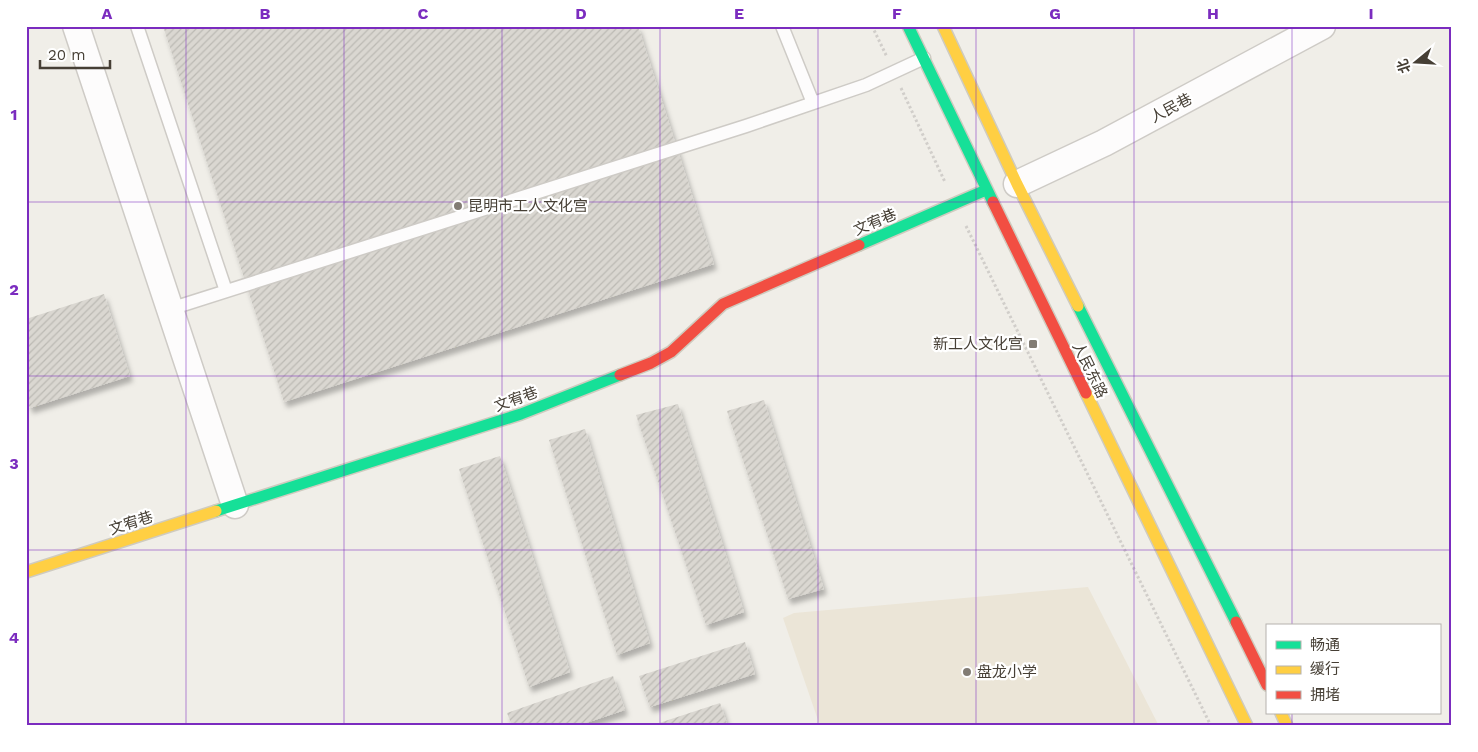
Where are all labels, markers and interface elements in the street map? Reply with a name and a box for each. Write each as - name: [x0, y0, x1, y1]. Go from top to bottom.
- text: A: [102, 4, 113, 23]
- text: B: [260, 4, 271, 23]
- text: C: [418, 4, 429, 23]
- text: D: [575, 4, 587, 23]
- text: E: [734, 4, 744, 23]
- text: F: [892, 4, 902, 23]
- text: G: [1049, 4, 1061, 23]
- text: H: [1207, 4, 1219, 23]
- text: I: [1368, 4, 1374, 23]
- scale bar: [40, 38, 110, 70]
- north arrow: [1390, 38, 1440, 88]
- text: 20 m: [48, 46, 86, 64]
- text: 北: [1394, 57, 1413, 75]
- street label: 人民巷: [1147, 89, 1195, 127]
- text: 1: [11, 105, 17, 124]
- place label: 昆明市工人文化宫: [468, 197, 588, 215]
- marker: 昆明市工人文化宫: [452, 200, 464, 212]
- street label: 文宥巷: [851, 205, 899, 239]
- text: 2: [9, 280, 19, 299]
- place label: 新工人文化宫: [933, 335, 1023, 353]
- marker: 新工人文化宫: [1027, 338, 1039, 350]
- street label: 人民东路: [1069, 339, 1111, 401]
- street label: 文宥巷: [492, 383, 540, 415]
- text: 3: [9, 454, 19, 473]
- street label: 文宥巷: [107, 507, 155, 539]
- legend: [1266, 624, 1440, 714]
- text: 4: [9, 628, 19, 647]
- text: 畅通: [1310, 636, 1340, 654]
- text: 缓行: [1310, 660, 1340, 678]
- place label: 盘龙小学: [977, 663, 1037, 681]
- marker: 盘龙小学: [961, 666, 973, 678]
- text: 拥堵: [1310, 686, 1340, 704]

